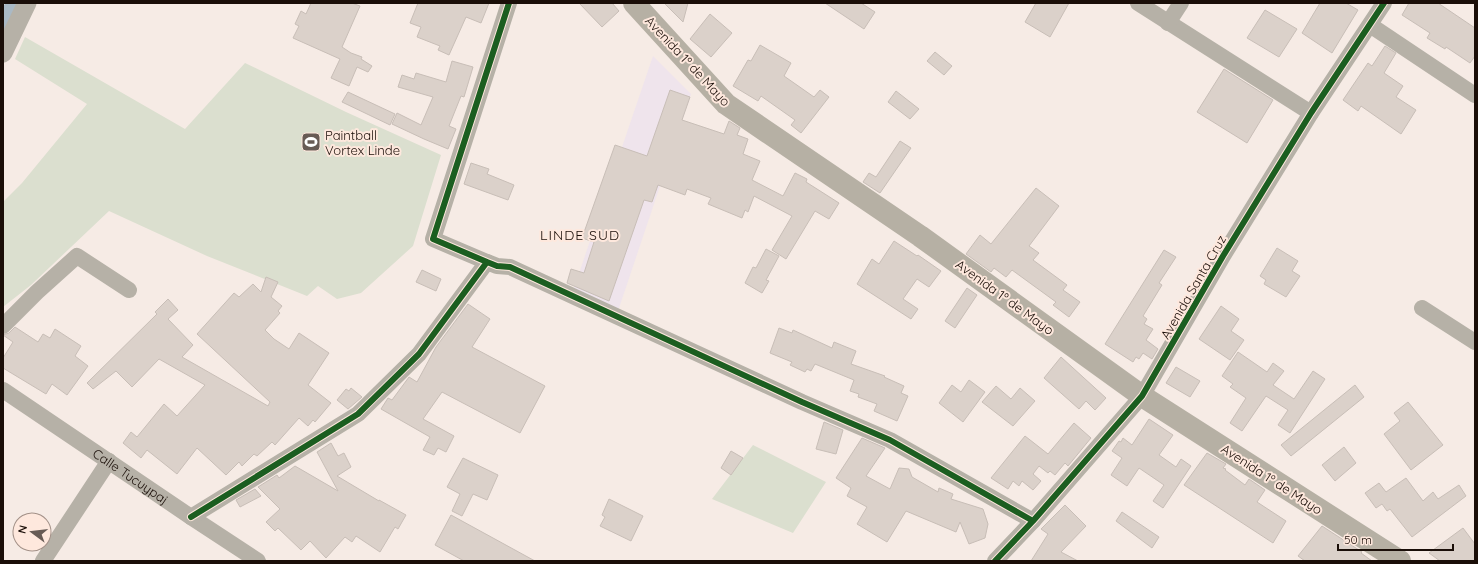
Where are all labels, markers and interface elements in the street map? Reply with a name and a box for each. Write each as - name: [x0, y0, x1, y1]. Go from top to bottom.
- street label: Avenida 1º de Mayo: [642, 13, 734, 109]
- place label: Paintball Vortex Linde: [325, 127, 400, 158]
- sports icon: Paintball Vortex Linde: [300, 131, 322, 153]
- district label: LINDE SUD: [540, 226, 620, 244]
- street label: Avenida Santa Cruz: [1157, 232, 1229, 342]
- street label: Avenida 1º de Mayo: [953, 256, 1057, 338]
- street label: Avenida 1º de Mayo: [1218, 440, 1326, 518]
- street label: Calle Tucuypaj: [90, 445, 171, 507]
- north arrow: [12, 512, 52, 552]
- text: N: [15, 524, 30, 535]
- scale bar: [1338, 526, 1453, 552]
- text: 50 m: [1344, 532, 1372, 547]

